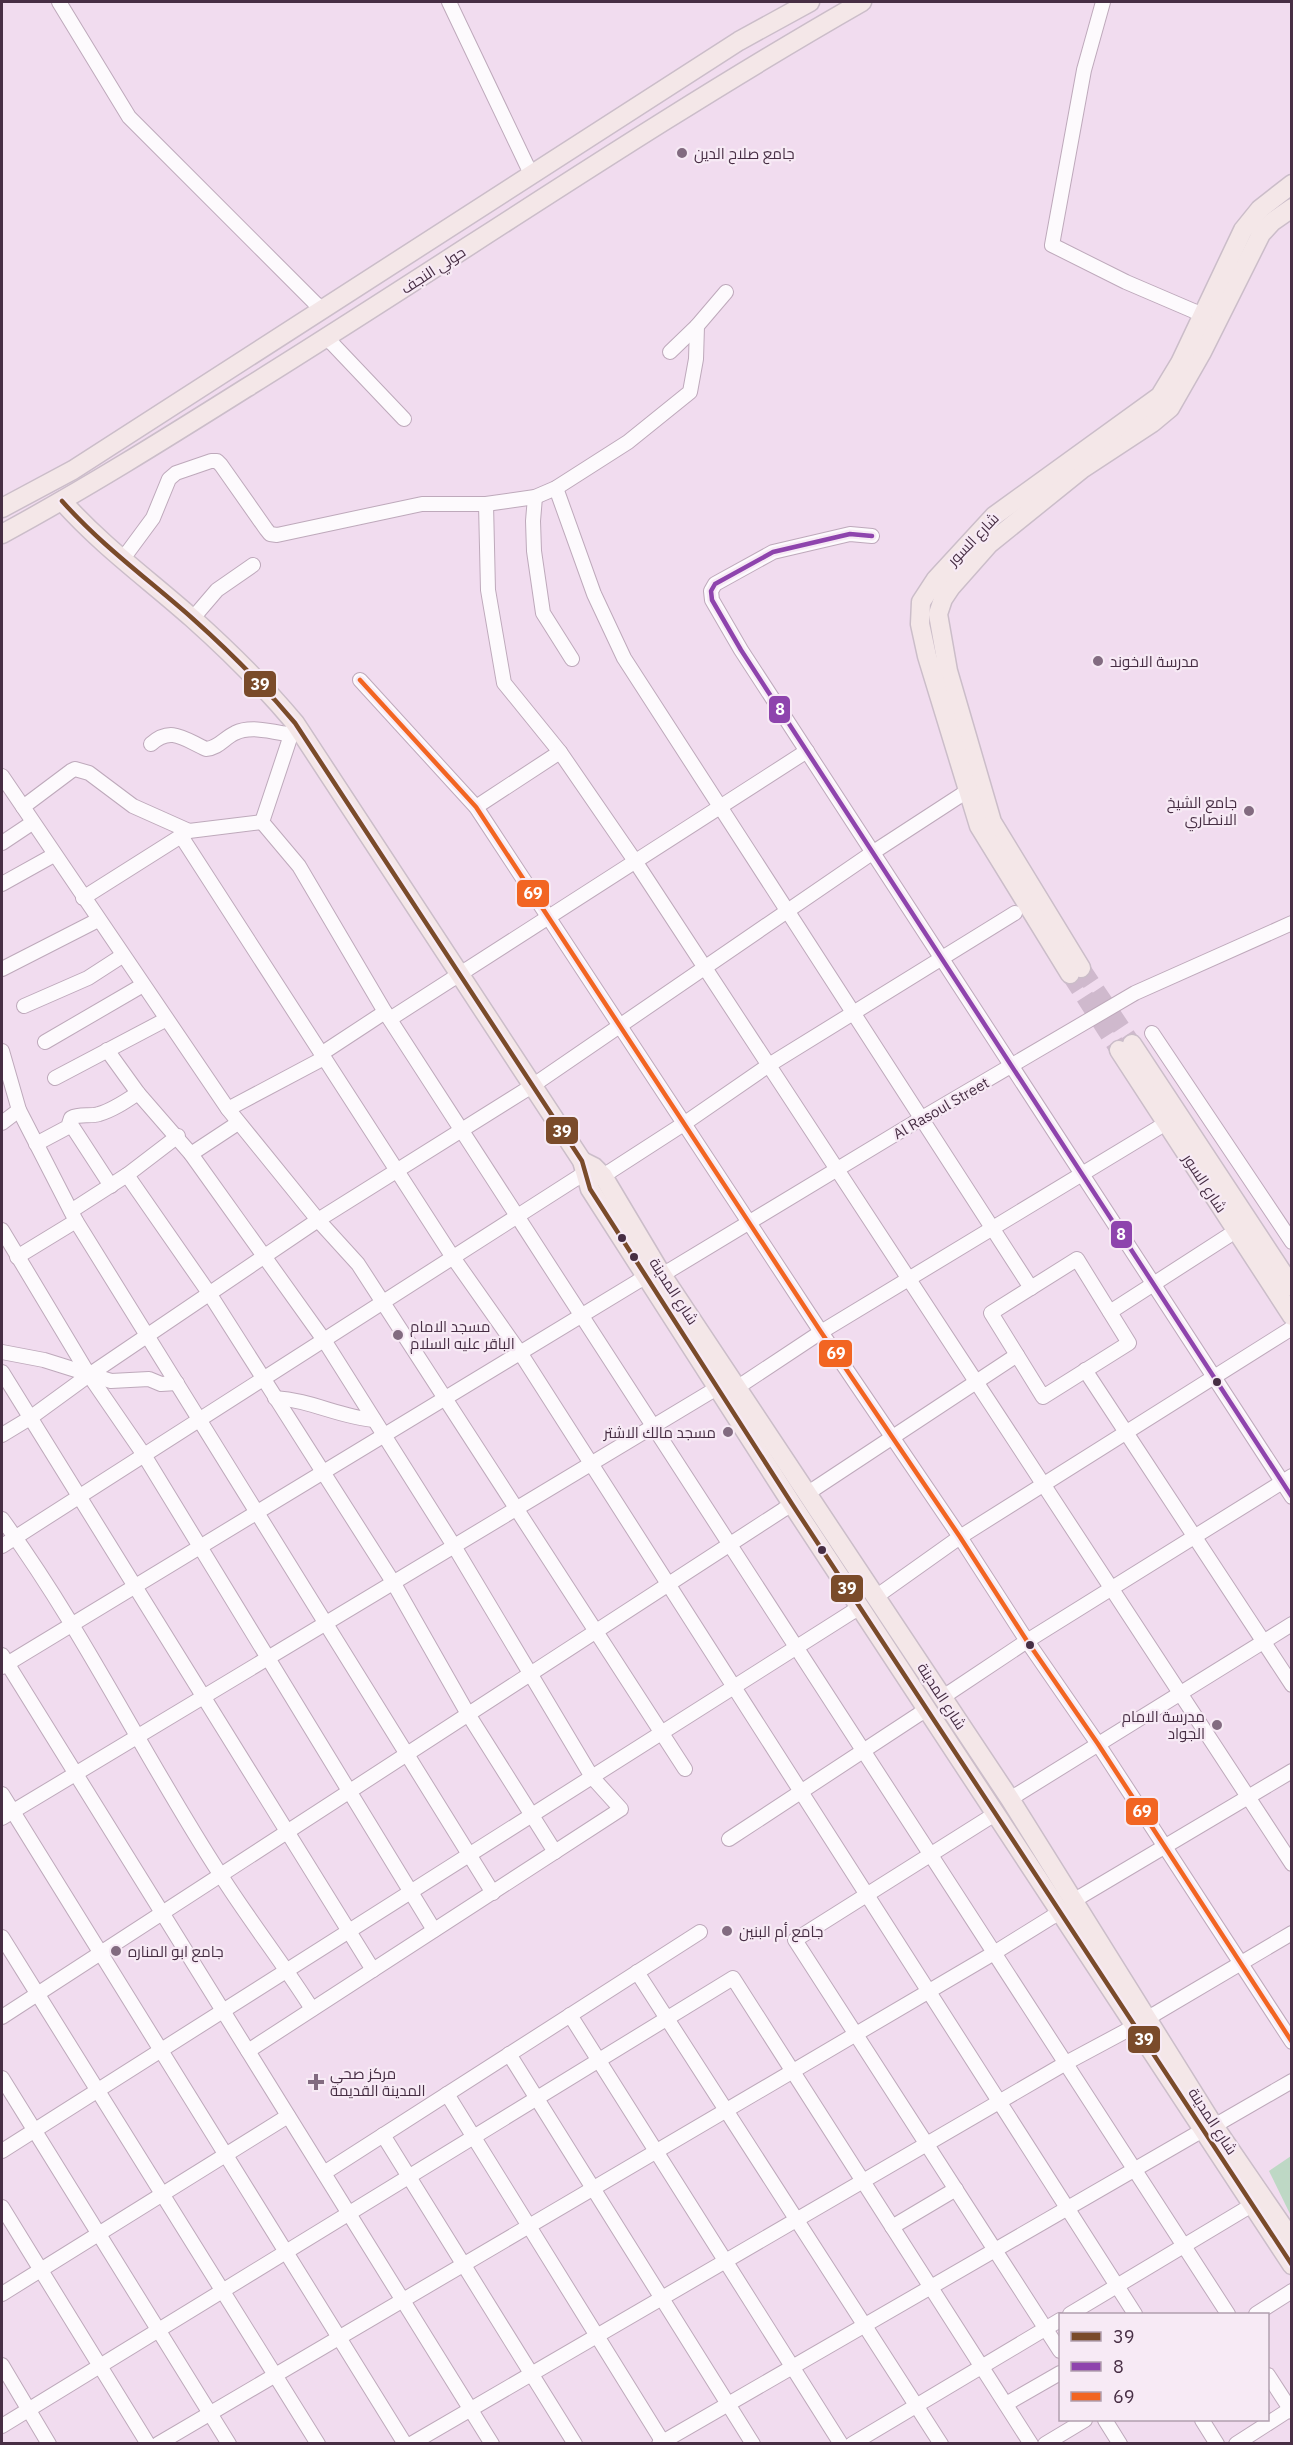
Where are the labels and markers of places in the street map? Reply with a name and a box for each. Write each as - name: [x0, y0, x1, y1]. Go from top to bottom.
- place label: جامع صلاح الدين: [694, 144, 795, 165]
- marker: جامع صلاح الدين: [675, 146, 689, 160]
- place label: مدرسة الاخوند: [1110, 652, 1199, 671]
- marker: مدرسة الاخوند: [1091, 654, 1105, 668]
- place label: جامع الشيخ الانصاري: [1167, 793, 1237, 832]
- marker: جامع الشيخ الانصاري: [1242, 804, 1256, 818]
- unlabelled marker: [616, 1232, 628, 1244]
- unlabelled marker: [628, 1251, 640, 1263]
- place label: مسجد الامام الباقر عليه السلام: [410, 1317, 515, 1354]
- marker: مسجد الامام الباقر عليه السلام: [391, 1328, 405, 1342]
- unlabelled marker: [1211, 1376, 1223, 1388]
- place label: مسجد مالك الاشتر: [603, 1423, 716, 1442]
- marker: مسجد مالك الاشتر: [721, 1425, 735, 1439]
- unlabelled marker: [816, 1544, 828, 1556]
- unlabelled marker: [1024, 1639, 1036, 1651]
- place label: مدرسة الامام الجواد: [1122, 1707, 1205, 1743]
- marker: مدرسة الامام الجواد: [1210, 1718, 1224, 1732]
- place label: جامع أم البنين: [739, 1922, 823, 1943]
- marker: جامع أم البنين: [720, 1924, 734, 1938]
- place label: جامع ابو المناره: [128, 1942, 223, 1963]
- marker: جامع ابو المناره: [109, 1944, 123, 1958]
- place label: مركز صحي المدينة القديمة: [330, 2064, 426, 2100]
- marker: مركز صحي المدينة القديمة: [307, 2073, 325, 2091]

